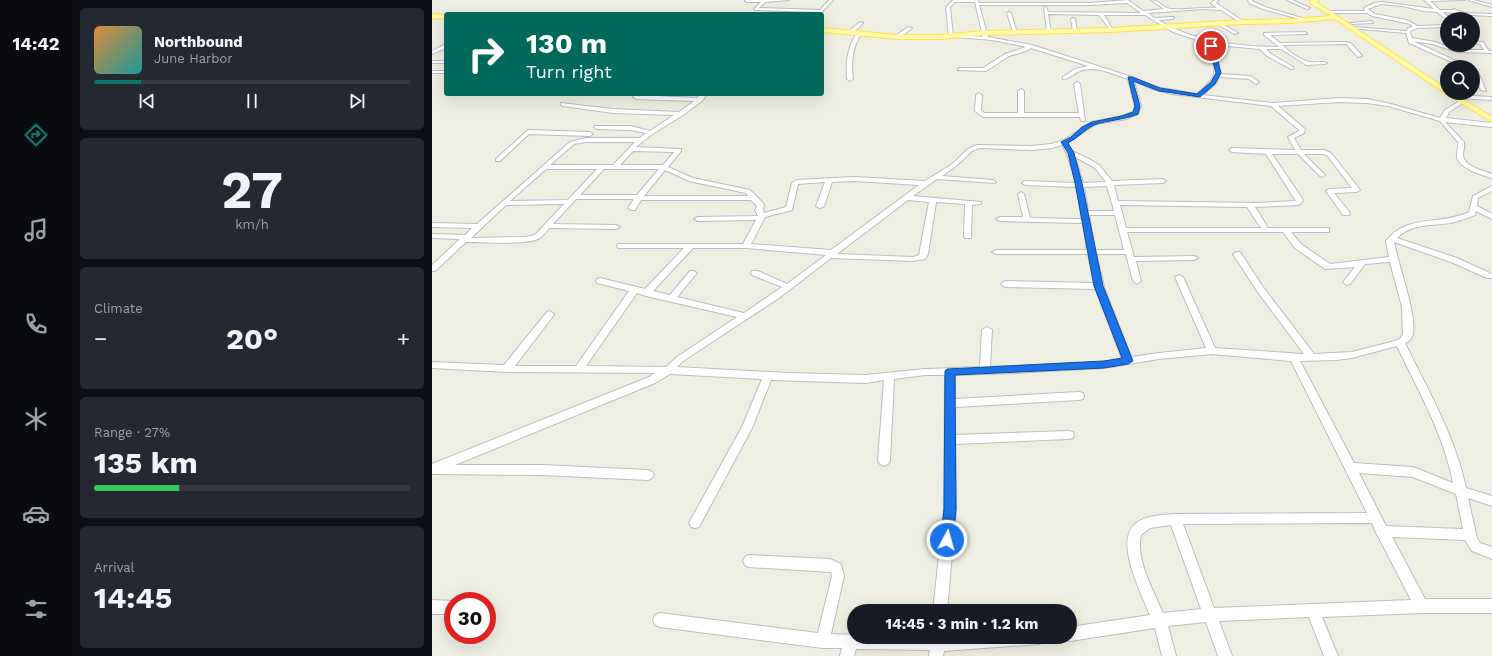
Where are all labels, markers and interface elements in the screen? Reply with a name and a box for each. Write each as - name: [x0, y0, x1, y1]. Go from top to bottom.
- map controls: [1440, 12, 1480, 100]
- button: sound: [1440, 12, 1480, 52]
- text: 130 m: [526, 27, 607, 60]
- icon: right: [460, 28, 512, 80]
- pin: [1194, 29, 1228, 63]
- text: 14:42: [13, 33, 59, 54]
- text: Northbound: [154, 33, 243, 51]
- icon: arrive: [1200, 35, 1222, 57]
- text: June Harbor: [154, 51, 233, 66]
- button: search: [1440, 60, 1480, 100]
- text: Turn right: [526, 61, 612, 82]
- icon: previous: [136, 90, 158, 112]
- icon: pause: [241, 90, 263, 112]
- icon: next: [346, 90, 368, 112]
- icon: directions: [22, 121, 50, 149]
- text: 27: [221, 160, 283, 221]
- icon: music: [22, 216, 50, 244]
- text: km/h: [235, 217, 269, 232]
- text: Climate: [94, 301, 143, 316]
- icon: phone: [22, 310, 50, 338]
- text: 20°: [226, 321, 278, 356]
- text: −: [94, 326, 107, 351]
- text: +: [397, 326, 410, 351]
- icon: climate: [22, 405, 50, 433]
- text: Range · 27%: [94, 425, 170, 440]
- text: 135 km: [94, 445, 198, 480]
- icon: car: [22, 500, 50, 528]
- position arrow: [926, 519, 968, 561]
- text: Arrival: [94, 560, 135, 575]
- text: 14:45: [94, 580, 172, 615]
- speed limit sign: 30: [444, 592, 496, 644]
- icon: filters: [22, 595, 50, 623]
- text: 14:45 · 3 min · 1.2 km: [886, 615, 1038, 633]

